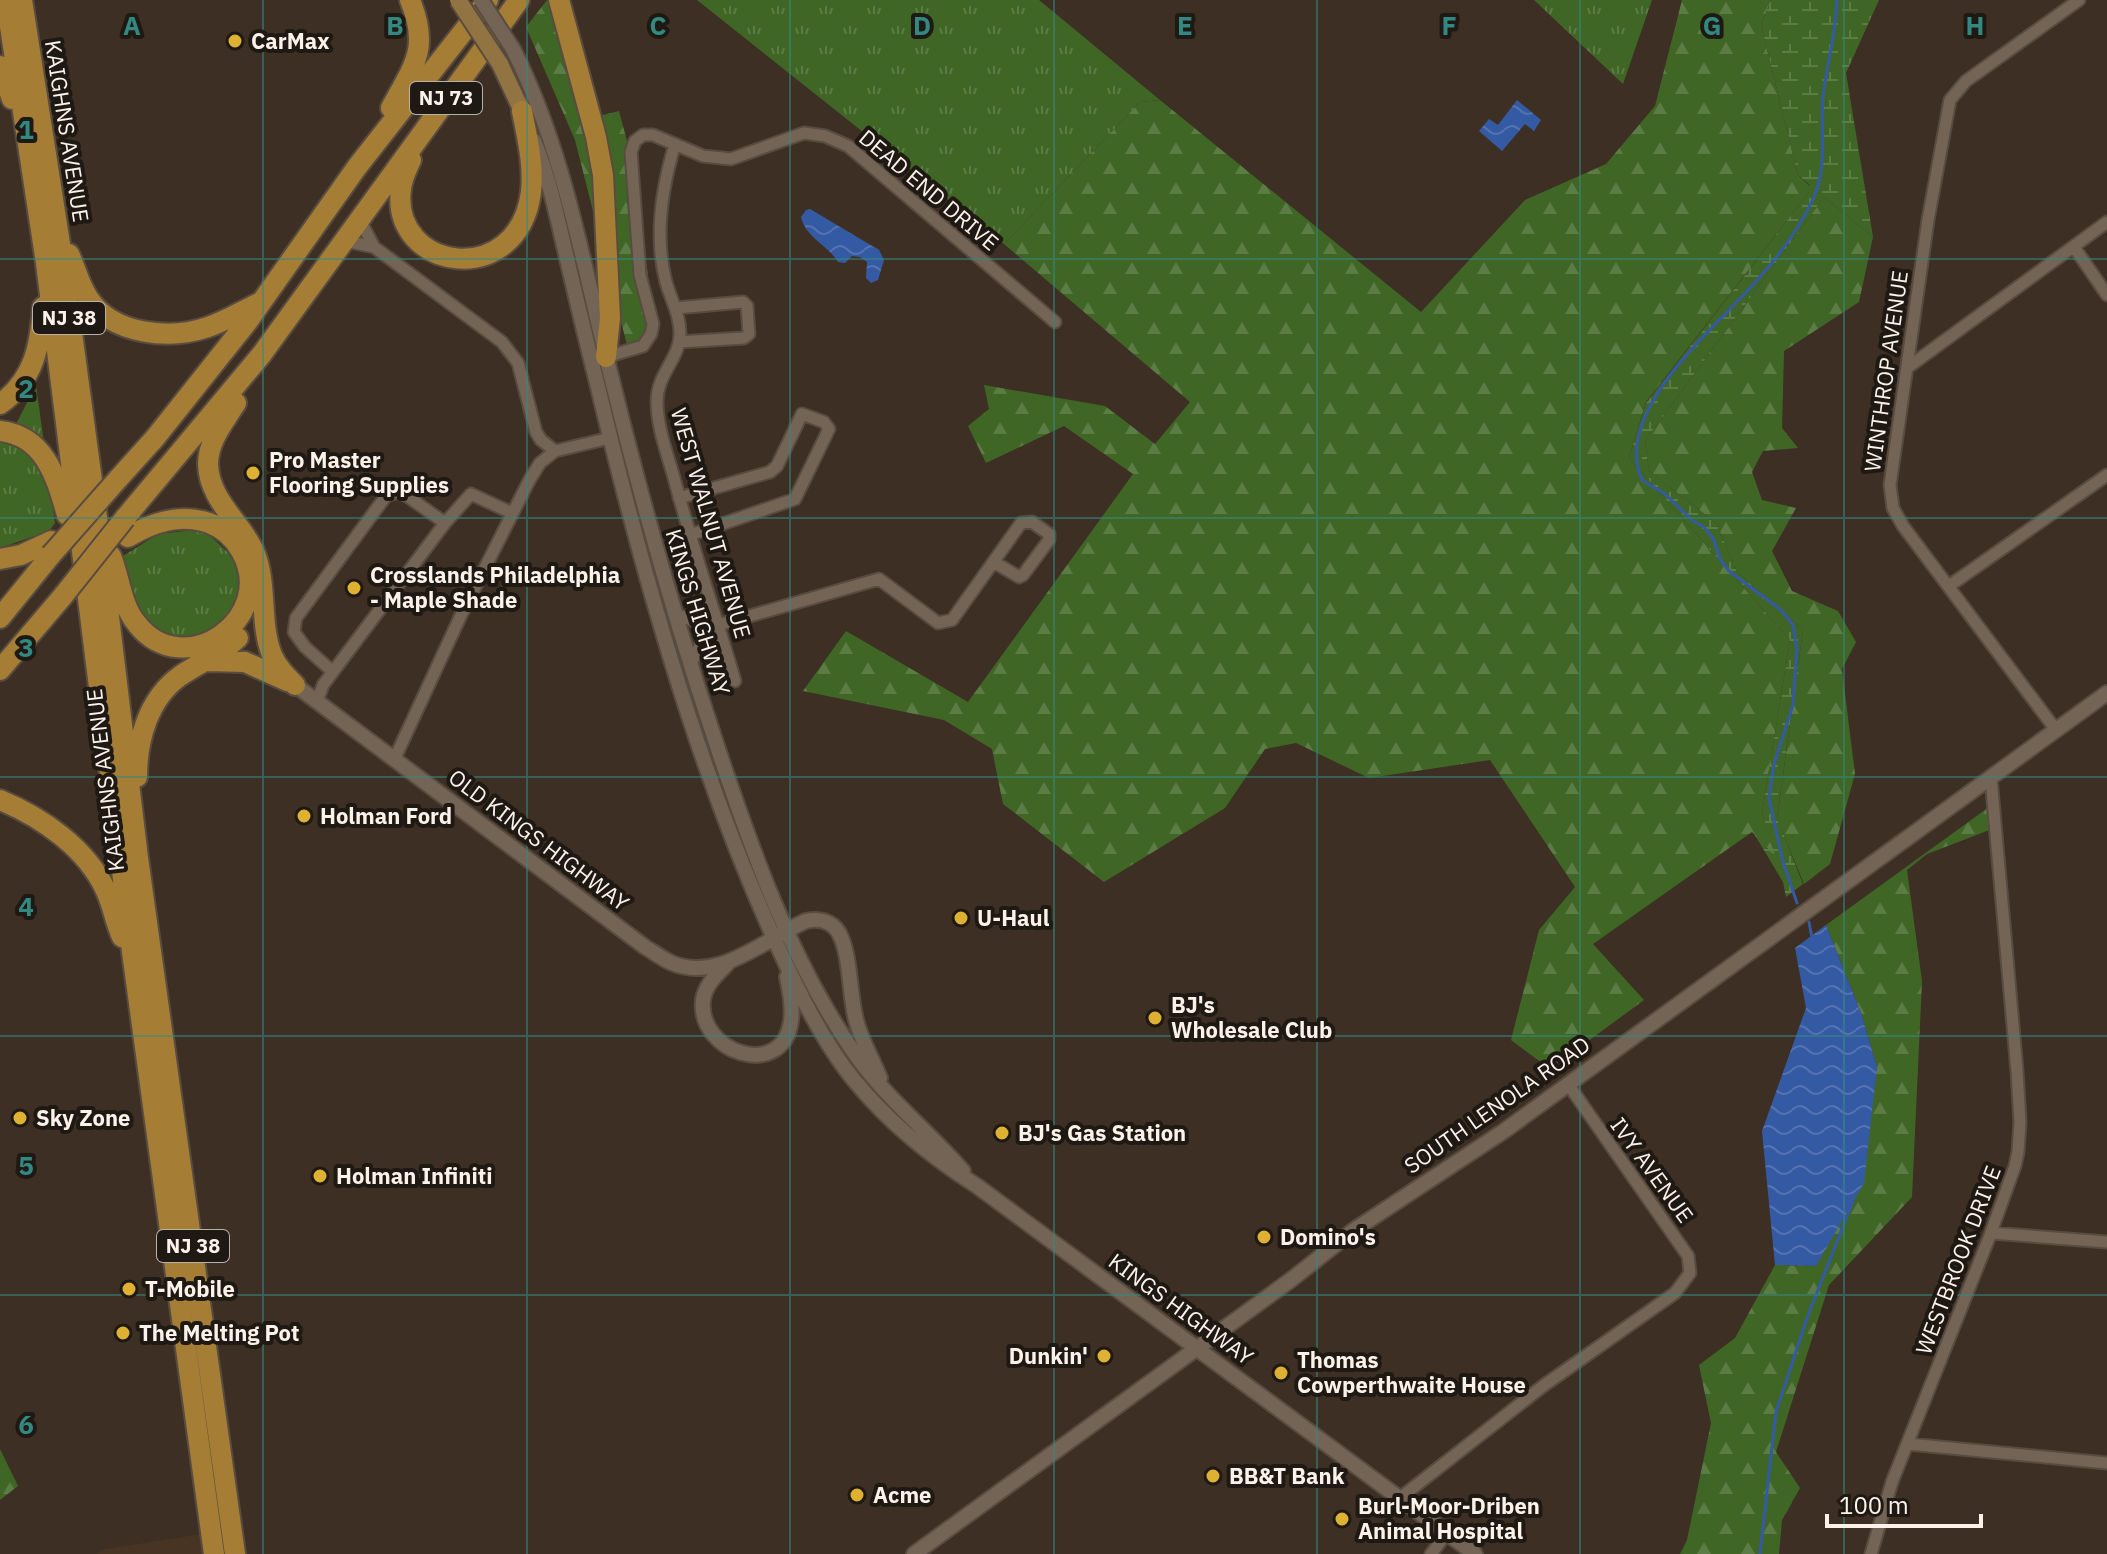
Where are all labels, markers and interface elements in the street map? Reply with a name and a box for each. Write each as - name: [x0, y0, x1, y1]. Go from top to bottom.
- text: A: [123, 8, 141, 42]
- text: B: [386, 8, 404, 42]
- text: C: [650, 8, 667, 42]
- text: D: [913, 8, 931, 42]
- text: E: [1177, 8, 1193, 42]
- text: F: [1441, 8, 1457, 42]
- text: G: [1703, 8, 1721, 42]
- text: H: [1966, 8, 1984, 42]
- place label: CarMax: [251, 26, 330, 55]
- marker: CarMax: [226, 32, 244, 50]
- street label: KAIGHNS AVENUE: [39, 38, 96, 224]
- road number: NJ 73: [410, 82, 482, 114]
- text: 1: [18, 112, 34, 146]
- street label: DEAD END DRIVE: [853, 123, 1005, 257]
- street label: WINTHROP AVENUE: [1857, 269, 1914, 473]
- road number: NJ 38: [33, 302, 105, 334]
- text: 2: [18, 371, 34, 405]
- street label: WEST WALNUT AVENUE: [665, 404, 758, 641]
- place label: Pro Master Flooring Supplies: [269, 445, 449, 499]
- marker: Pro Master Flooring Supplies: [244, 464, 262, 482]
- street label: KINGS HIGHWAY: [659, 525, 738, 698]
- place label: Crosslands Philadelphia - Maple Shade: [370, 560, 620, 614]
- marker: Crosslands Philadelphia - Maple Shade: [345, 579, 363, 597]
- text: 3: [18, 630, 34, 664]
- street label: KAIGHNS AVENUE: [79, 687, 130, 873]
- street label: OLD KINGS HIGHWAY: [443, 762, 635, 917]
- place label: Holman Ford: [320, 801, 452, 830]
- marker: Holman Ford: [295, 807, 313, 825]
- text: 4: [18, 889, 34, 923]
- place label: U-Haul: [977, 903, 1050, 932]
- marker: U-Haul: [952, 909, 970, 927]
- place label: BJ's Wholesale Club: [1171, 990, 1332, 1044]
- marker: BJ's Wholesale Club: [1146, 1009, 1164, 1027]
- street label: SOUTH LENOLA ROAD: [1398, 1030, 1595, 1180]
- place label: Sky Zone: [36, 1103, 130, 1132]
- marker: Sky Zone: [11, 1109, 29, 1127]
- street label: IVY AVENUE: [1604, 1111, 1700, 1228]
- place label: BJ's Gas Station: [1018, 1118, 1186, 1147]
- marker: BJ's Gas Station: [993, 1124, 1011, 1142]
- text: 5: [18, 1148, 34, 1182]
- place label: Holman Infiniti: [336, 1161, 492, 1190]
- street label: WESTBROOK DRIVE: [1908, 1161, 2007, 1358]
- marker: Holman Infiniti: [311, 1167, 329, 1185]
- place label: Domino's: [1280, 1222, 1376, 1251]
- marker: Domino's: [1255, 1228, 1273, 1246]
- road number: NJ 38: [157, 1230, 229, 1262]
- street label: KINGS HIGHWAY: [1103, 1246, 1259, 1371]
- place label: T-Mobile: [145, 1274, 235, 1303]
- marker: T-Mobile: [120, 1280, 138, 1298]
- place label: The Melting Pot: [139, 1318, 299, 1347]
- marker: The Melting Pot: [114, 1324, 132, 1342]
- place label: Dunkin': [1009, 1341, 1088, 1370]
- place label: Thomas Cowperthwaite House: [1297, 1345, 1526, 1399]
- marker: Dunkin': [1095, 1347, 1113, 1365]
- marker: Thomas Cowperthwaite House: [1272, 1364, 1290, 1382]
- text: 6: [18, 1407, 34, 1441]
- place label: BB&T Bank: [1229, 1461, 1345, 1490]
- marker: BB&T Bank: [1204, 1467, 1222, 1485]
- scale bar: [1827, 1478, 1981, 1528]
- place label: Acme: [873, 1480, 931, 1509]
- marker: Acme: [848, 1486, 866, 1504]
- text: 100 m: [1839, 1489, 1909, 1521]
- place label: Burl-Moor-Driben Animal Hospital: [1358, 1491, 1540, 1545]
- marker: Burl-Moor-Driben Animal Hospital: [1333, 1510, 1351, 1528]

